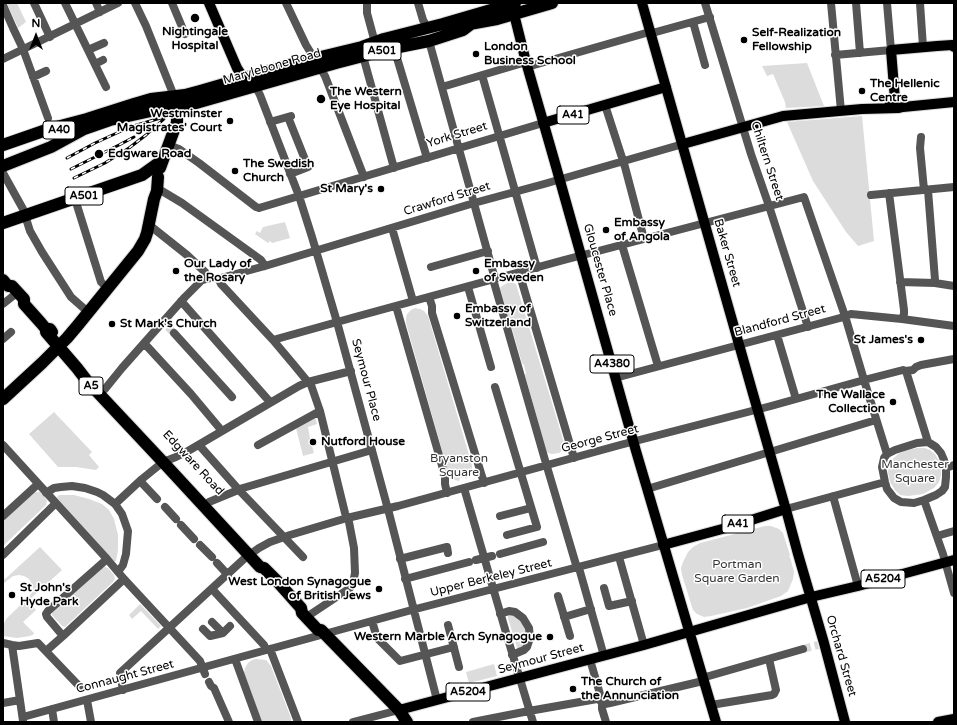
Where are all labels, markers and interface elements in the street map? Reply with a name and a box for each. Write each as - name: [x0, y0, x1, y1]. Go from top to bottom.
- marker: Nightingale Hospital: [189, 12, 201, 24]
- north arrow: [16, 16, 56, 56]
- text: N: [32, 17, 40, 30]
- place label: Nightingale Hospital: [162, 25, 228, 53]
- place label: Self-Realization Fellowship: [752, 26, 841, 54]
- marker: Self-Realization Fellowship: [739, 35, 749, 45]
- place label: London Business School: [484, 40, 576, 68]
- road number: A501: [363, 42, 401, 60]
- street label: Marylebone Road: [221, 46, 323, 88]
- marker: London Business School: [471, 49, 481, 59]
- place label: The Hellenic Centre: [870, 77, 940, 105]
- place label: The Western Eye Hospital: [330, 85, 402, 113]
- marker: The Hellenic Centre: [857, 86, 867, 96]
- marker: The Western Eye Hospital: [315, 93, 327, 105]
- road number: A41: [557, 106, 589, 124]
- place label: Westminster Magistrates' Court: [117, 107, 222, 135]
- marker: Westminster Magistrates' Court: [225, 116, 235, 126]
- street label: York Street: [425, 119, 489, 151]
- street label: Chiltern Street: [747, 120, 787, 202]
- road number: A40: [43, 121, 75, 139]
- place label: Edgware Road: [108, 147, 191, 161]
- marker: Edgware Road: [93, 148, 105, 160]
- place label: The Swedish Church: [243, 157, 314, 185]
- marker: The Swedish Church: [230, 166, 240, 176]
- street label: Crawford Street: [402, 179, 492, 219]
- place label: St Mary's: [320, 182, 373, 196]
- marker: St Mary's: [376, 184, 386, 194]
- road number: A501: [65, 187, 103, 205]
- place label: Embassy of Angola: [614, 216, 670, 244]
- street label: Baker Street: [710, 217, 744, 289]
- street label: Gloucester Place: [580, 222, 620, 318]
- marker: Embassy of Angola: [601, 225, 611, 235]
- place label: Our Lady of the Rosary: [184, 257, 251, 285]
- place label: Embassy of Sweden: [484, 257, 544, 285]
- marker: Our Lady of the Rosary: [171, 266, 181, 276]
- marker: Embassy of Sweden: [471, 266, 481, 276]
- place label: Embassy of Switzerland: [465, 302, 531, 330]
- street label: Blandford Street: [733, 302, 827, 340]
- marker: Embassy of Switzerland: [452, 311, 462, 321]
- place label: St Mark's Church: [120, 317, 217, 331]
- marker: St Mark's Church: [107, 319, 117, 329]
- place label: St James's: [854, 333, 913, 347]
- marker: St James's: [916, 335, 926, 345]
- street label: Seymour Place: [348, 337, 384, 423]
- road number: A4380: [590, 355, 634, 373]
- road number: A5: [79, 377, 103, 395]
- place label: The Wallace Collection: [816, 388, 885, 416]
- marker: The Wallace Collection: [888, 397, 898, 407]
- street label: George Street: [560, 422, 640, 456]
- street label: Edgware Road: [159, 428, 227, 498]
- place label: Nutford House: [321, 435, 405, 449]
- marker: Nutford House: [308, 437, 318, 447]
- park label: Bryanston Square: [430, 452, 488, 480]
- park label: Manchester Square: [881, 458, 949, 486]
- road number: A41: [722, 515, 754, 533]
- street label: Upper Berkeley Street: [429, 556, 553, 600]
- park label: Portman Square Garden: [694, 558, 780, 586]
- road number: A5204: [861, 570, 905, 588]
- place label: West London Synagogue of British Jews: [228, 575, 371, 603]
- place label: St John's Hyde Park: [20, 581, 78, 609]
- marker: West London Synagogue of British Jews: [374, 584, 384, 594]
- marker: St John's Hyde Park: [7, 590, 17, 600]
- street label: Orchard Street: [823, 614, 859, 698]
- place label: Western Marble Arch Synagogue: [354, 630, 542, 644]
- marker: Western Marble Arch Synagogue: [545, 632, 555, 642]
- street label: Seymour Street: [497, 641, 585, 677]
- street label: Connaught Street: [74, 657, 176, 697]
- place label: The Church of the Annunciation: [581, 675, 679, 703]
- road number: A5204: [446, 683, 490, 701]
- marker: The Church of the Annunciation: [568, 684, 578, 694]

